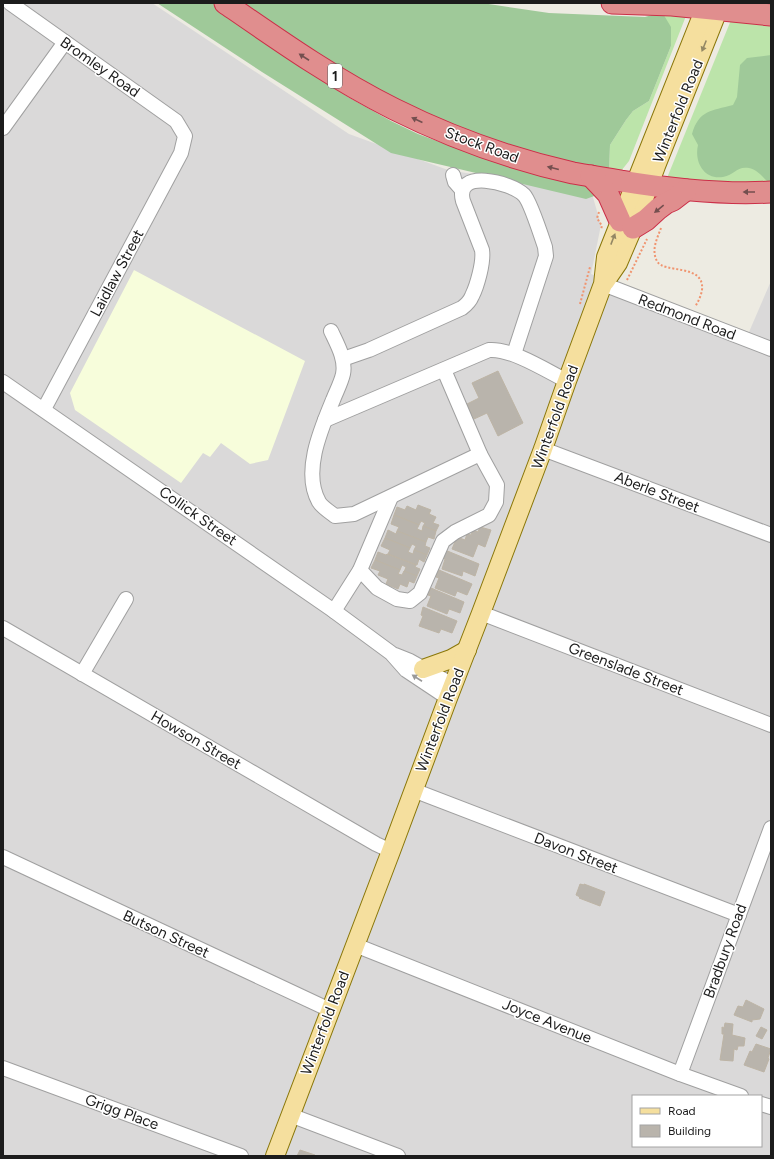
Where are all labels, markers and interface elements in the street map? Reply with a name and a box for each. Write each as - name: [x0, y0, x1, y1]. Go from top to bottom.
- street label: Bromley Road: [57, 33, 143, 101]
- one-way arrow: [701, 40, 707, 51]
- one-way arrow: [298, 53, 309, 61]
- street label: Winterfold Road: [649, 57, 707, 165]
- road number: 1: [328, 64, 342, 88]
- one-way arrow: [412, 117, 423, 123]
- street label: Stock Road: [443, 123, 521, 167]
- one-way arrow: [547, 164, 560, 170]
- one-way arrow: [742, 189, 755, 195]
- one-way arrow: [654, 204, 664, 213]
- street label: Laidlaw Street: [87, 226, 148, 320]
- one-way arrow: [611, 233, 617, 245]
- street label: Redmond Road: [636, 290, 738, 344]
- street label: Winterfold Road: [528, 362, 582, 472]
- street label: Aberle Street: [612, 468, 702, 517]
- street label: Collick Street: [156, 483, 241, 550]
- street label: Greenslade Street: [566, 639, 686, 699]
- street label: Winterfold Road: [412, 666, 468, 774]
- one-way arrow: [412, 674, 422, 682]
- street label: Howson Street: [148, 707, 245, 773]
- street label: Davon Street: [532, 829, 621, 877]
- street label: Bradbury Road: [700, 901, 750, 1001]
- street label: Butson Street: [120, 906, 212, 962]
- street label: Winterfold Road: [297, 969, 353, 1077]
- street label: Joyce Avenue: [500, 995, 594, 1047]
- street label: Grigg Place: [83, 1090, 161, 1134]
- legend: [632, 1095, 762, 1147]
- text: Road: [668, 1104, 696, 1118]
- text: Building: [668, 1124, 711, 1138]

